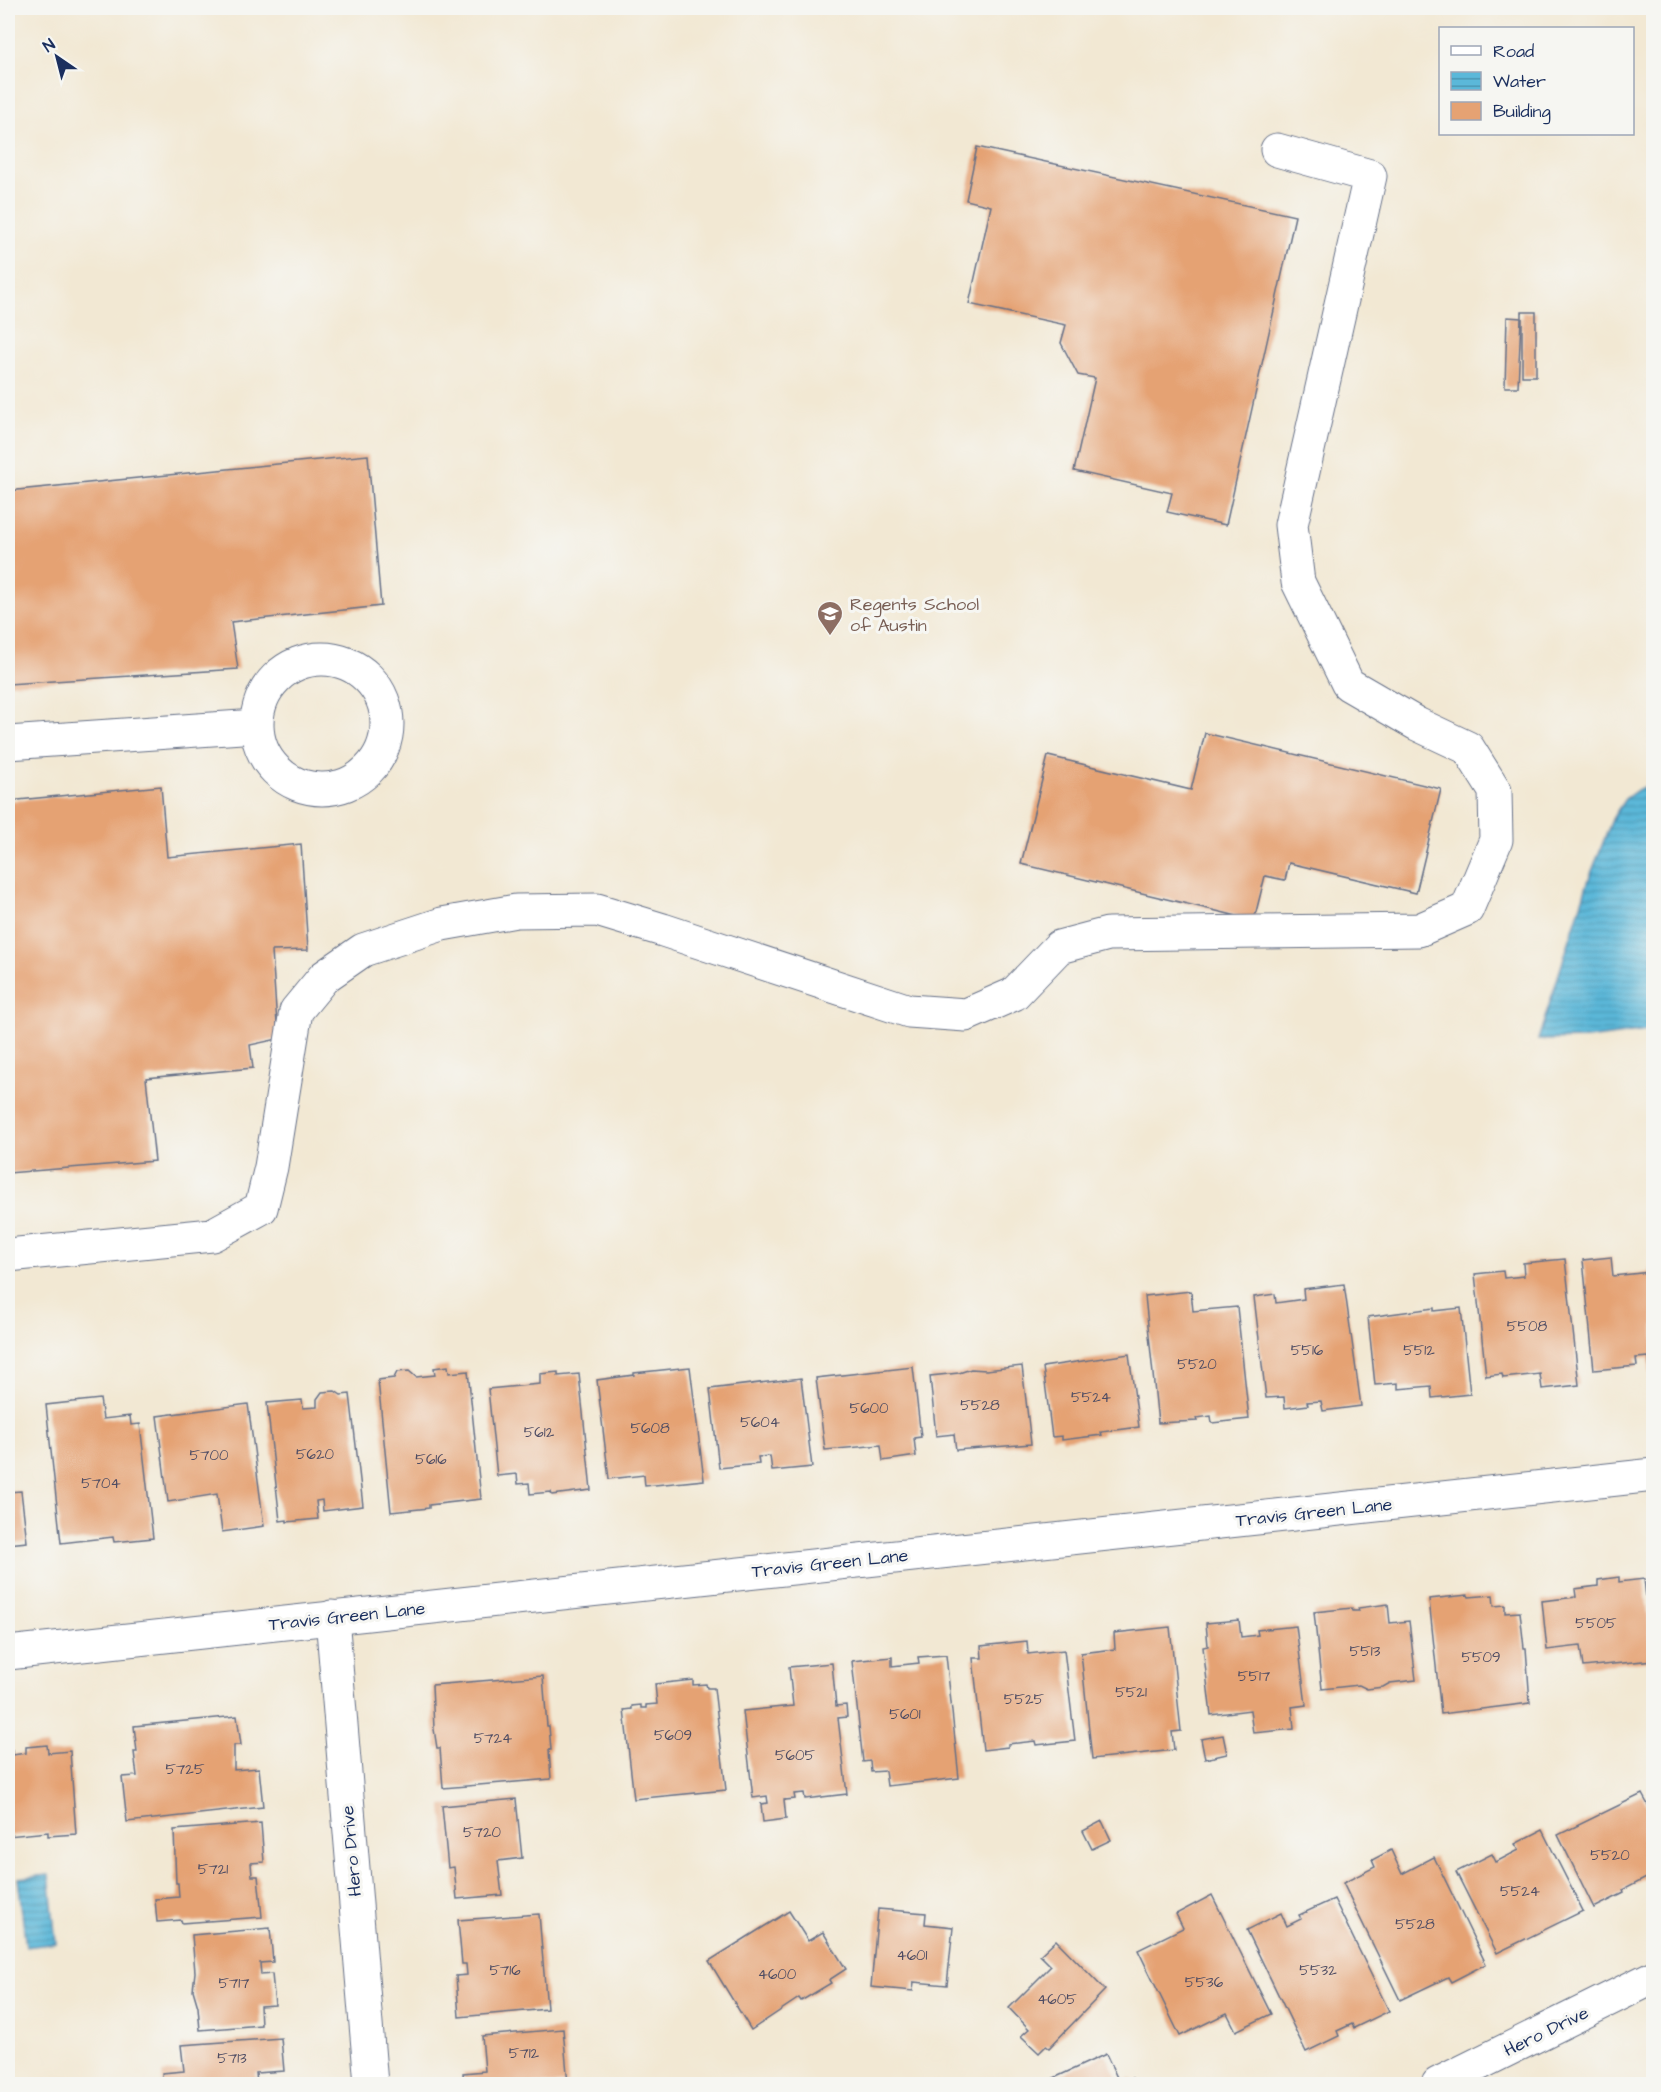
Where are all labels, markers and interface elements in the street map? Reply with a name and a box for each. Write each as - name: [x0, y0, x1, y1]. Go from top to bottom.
- north arrow: [27, 27, 87, 87]
- legend: [1439, 27, 1634, 135]
- text: N: [39, 34, 59, 57]
- text: Road: [1493, 39, 1534, 64]
- text: Water: [1493, 69, 1546, 94]
- text: Building: [1493, 99, 1551, 125]
- place label: Regents School of Austin: [850, 592, 979, 638]
- school or university icon: Regents School of Austin: [815, 599, 845, 637]
- house number: 5508: [1507, 1316, 1547, 1337]
- house number: 5516: [1291, 1340, 1324, 1361]
- house number: 5512: [1403, 1340, 1435, 1361]
- house number: 5520: [1177, 1354, 1217, 1375]
- house number: 5524: [1071, 1387, 1111, 1408]
- house number: 5528: [960, 1395, 1000, 1416]
- house number: 5600: [850, 1398, 889, 1419]
- house number: 5604: [740, 1412, 780, 1433]
- house number: 5608: [630, 1418, 670, 1439]
- house number: 5612: [524, 1422, 555, 1443]
- house number: 5620: [296, 1444, 335, 1465]
- house number: 5700: [190, 1445, 229, 1466]
- house number: 5616: [415, 1449, 447, 1470]
- house number: 5704: [81, 1473, 121, 1494]
- street label: Travis Green Lane: [1235, 1492, 1394, 1533]
- street label: Travis Green Lane: [751, 1543, 910, 1584]
- street label: Travis Green Lane: [268, 1596, 427, 1637]
- house number: 5505: [1575, 1613, 1617, 1634]
- house number: 5513: [1350, 1641, 1381, 1662]
- house number: 5509: [1461, 1647, 1501, 1668]
- house number: 5517: [1238, 1666, 1270, 1687]
- house number: 5521: [1115, 1682, 1147, 1703]
- house number: 5525: [1004, 1689, 1045, 1710]
- house number: 5601: [889, 1704, 921, 1725]
- house number: 5609: [654, 1725, 692, 1746]
- house number: 5724: [474, 1728, 512, 1749]
- house number: 5605: [775, 1745, 815, 1766]
- house number: 5725: [165, 1759, 205, 1780]
- street label: Hero Drive: [335, 1804, 368, 1898]
- house number: 5720: [463, 1822, 501, 1843]
- house number: 5520: [1590, 1845, 1630, 1866]
- house number: 5721: [198, 1859, 228, 1880]
- house number: 5524: [1500, 1881, 1540, 1902]
- house number: 5528: [1395, 1914, 1435, 1935]
- house number: 4601: [897, 1945, 928, 1966]
- house number: 5716: [489, 1960, 521, 1981]
- house number: 5532: [1299, 1960, 1337, 1981]
- house number: 4600: [758, 1964, 797, 1985]
- house number: 5536: [1185, 1972, 1224, 1993]
- house number: 5717: [219, 1973, 250, 1994]
- house number: 4605: [1037, 1989, 1077, 2010]
- street label: Hero Drive: [1500, 2000, 1593, 2063]
- house number: 5712: [509, 2043, 540, 2064]
- house number: 5713: [217, 2048, 247, 2069]

